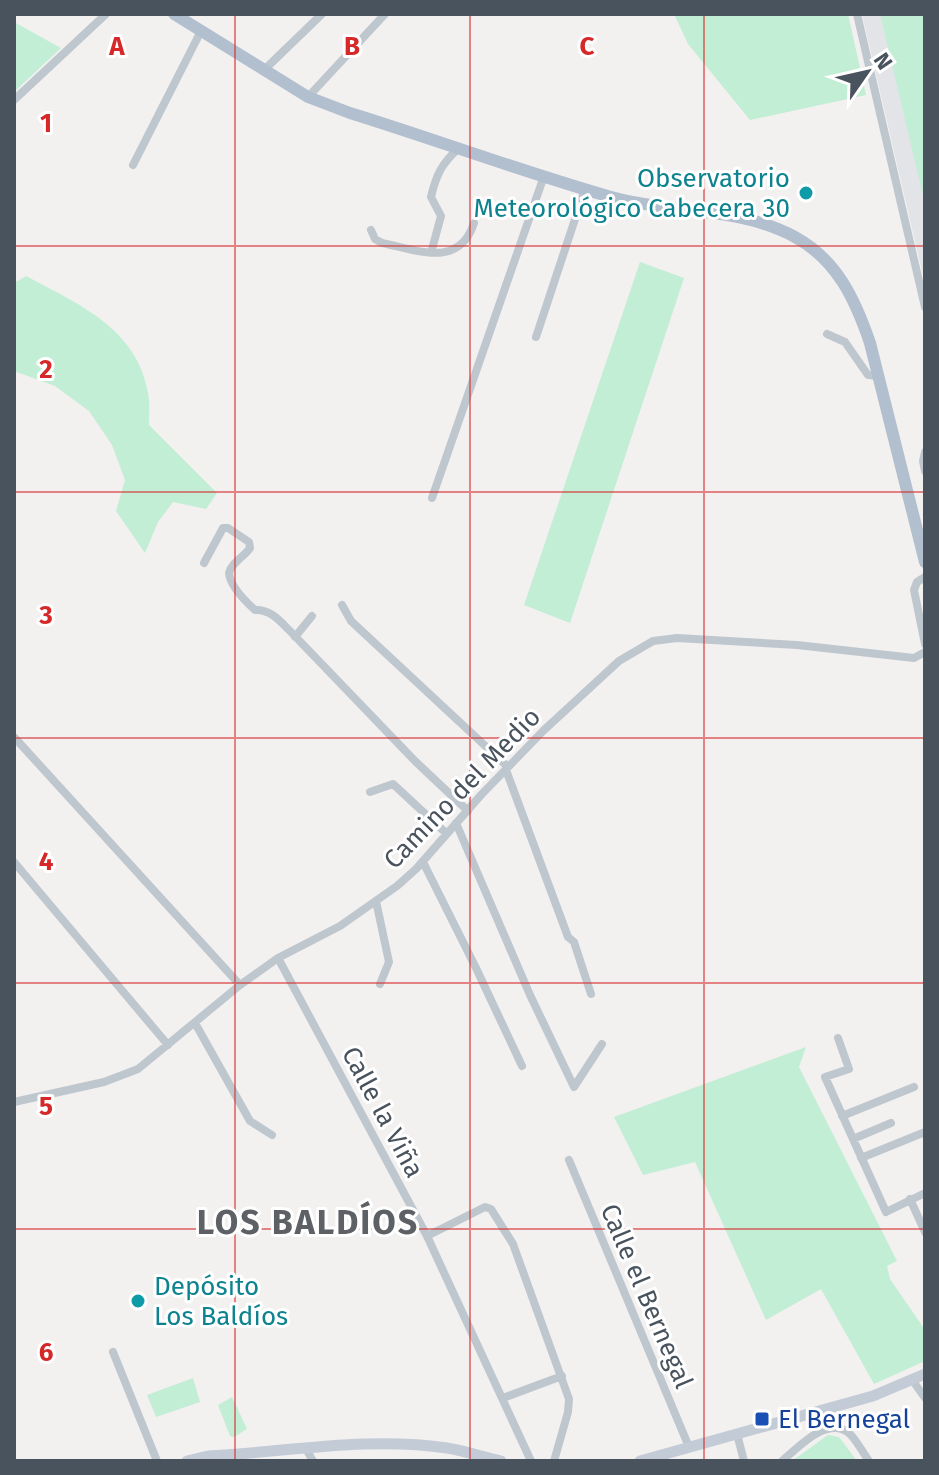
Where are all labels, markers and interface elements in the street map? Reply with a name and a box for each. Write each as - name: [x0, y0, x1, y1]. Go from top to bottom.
- text: A: [108, 31, 125, 62]
- text: B: [344, 31, 360, 62]
- text: C: [580, 31, 595, 62]
- north arrow: [827, 32, 907, 112]
- text: N: [868, 47, 898, 75]
- text: 1: [40, 108, 52, 139]
- place label: Observatorio Meteorológico Cabecera 30: [474, 163, 790, 224]
- marker: Observatorio Meteorológico Cabecera 30: [797, 184, 815, 202]
- text: 2: [39, 354, 53, 385]
- text: 3: [38, 600, 53, 631]
- street label: Camino del Medio: [378, 701, 547, 875]
- text: 4: [39, 846, 54, 877]
- street label: Calle la Viña: [335, 1041, 430, 1183]
- text: 5: [39, 1091, 53, 1122]
- street label: Calle el Bernegal: [594, 1199, 699, 1393]
- district label: LOS BALDÍOS: [197, 1200, 419, 1243]
- place label: Depósito Los Baldíos: [154, 1271, 288, 1332]
- marker: Depósito Los Baldíos: [129, 1292, 147, 1310]
- text: 6: [39, 1337, 54, 1368]
- place label: El Bernegal: [778, 1404, 911, 1435]
- marker: El Bernegal: [753, 1410, 771, 1428]

